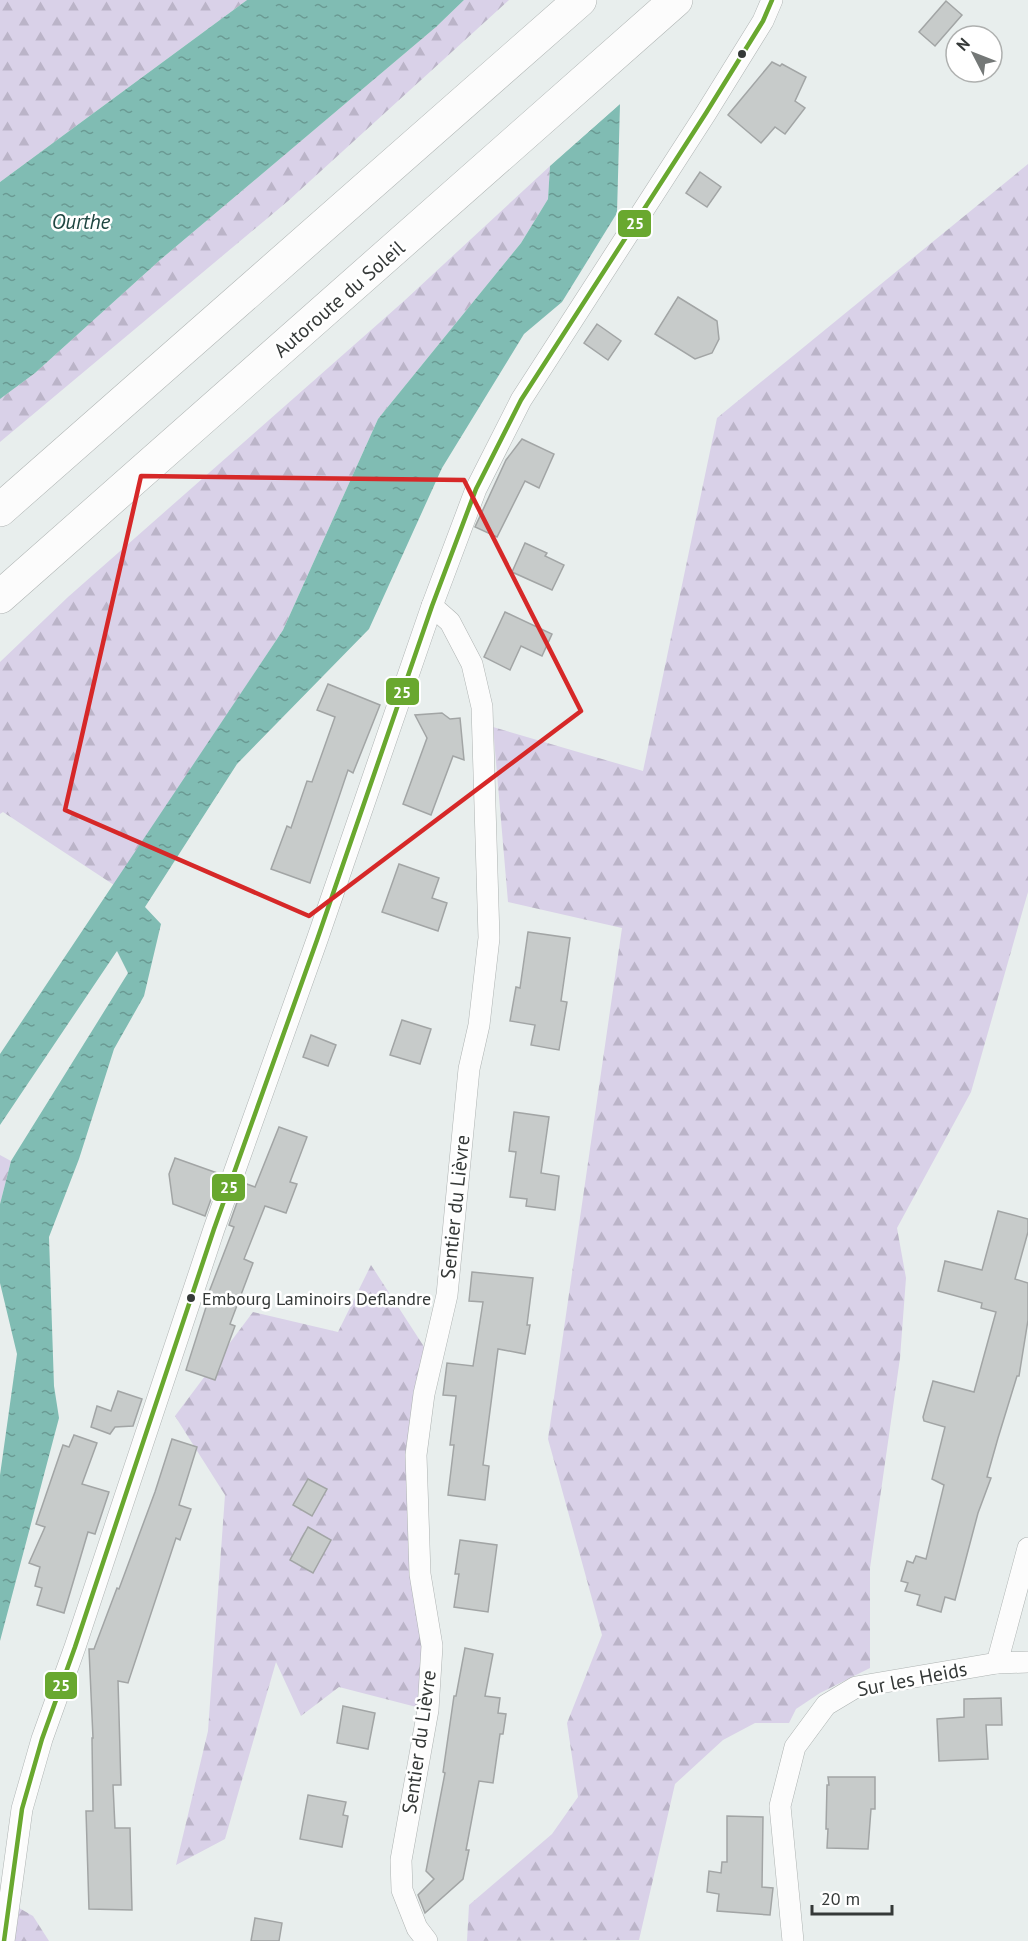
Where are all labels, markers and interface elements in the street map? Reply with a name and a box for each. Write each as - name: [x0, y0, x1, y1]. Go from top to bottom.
- north arrow: [944, 24, 1004, 84]
- text: N: [952, 33, 974, 55]
- unlabelled marker: [736, 48, 748, 60]
- water label: Ourthe: [52, 208, 111, 235]
- line badge: 25: [617, 209, 652, 238]
- text: 25: [626, 213, 644, 233]
- street label: Autoroute du Soleil: [268, 235, 410, 363]
- line badge: 25: [385, 677, 420, 706]
- text: 25: [393, 682, 411, 702]
- street label: Sentier du Lièvre: [434, 1134, 476, 1280]
- line badge: 25: [211, 1173, 246, 1202]
- text: 25: [220, 1177, 238, 1197]
- place label: Embourg Laminoirs Deflandre: [202, 1287, 431, 1310]
- marker: Embourg Laminoirs Deflandre: [185, 1292, 197, 1304]
- street label: Sur les Heids: [855, 1656, 969, 1702]
- street label: Sentier du Lièvre: [396, 1668, 442, 1816]
- line badge: 25: [44, 1671, 78, 1700]
- text: 25: [52, 1675, 70, 1695]
- scale bar: [812, 1878, 892, 1916]
- text: 20 m: [821, 1887, 860, 1910]

